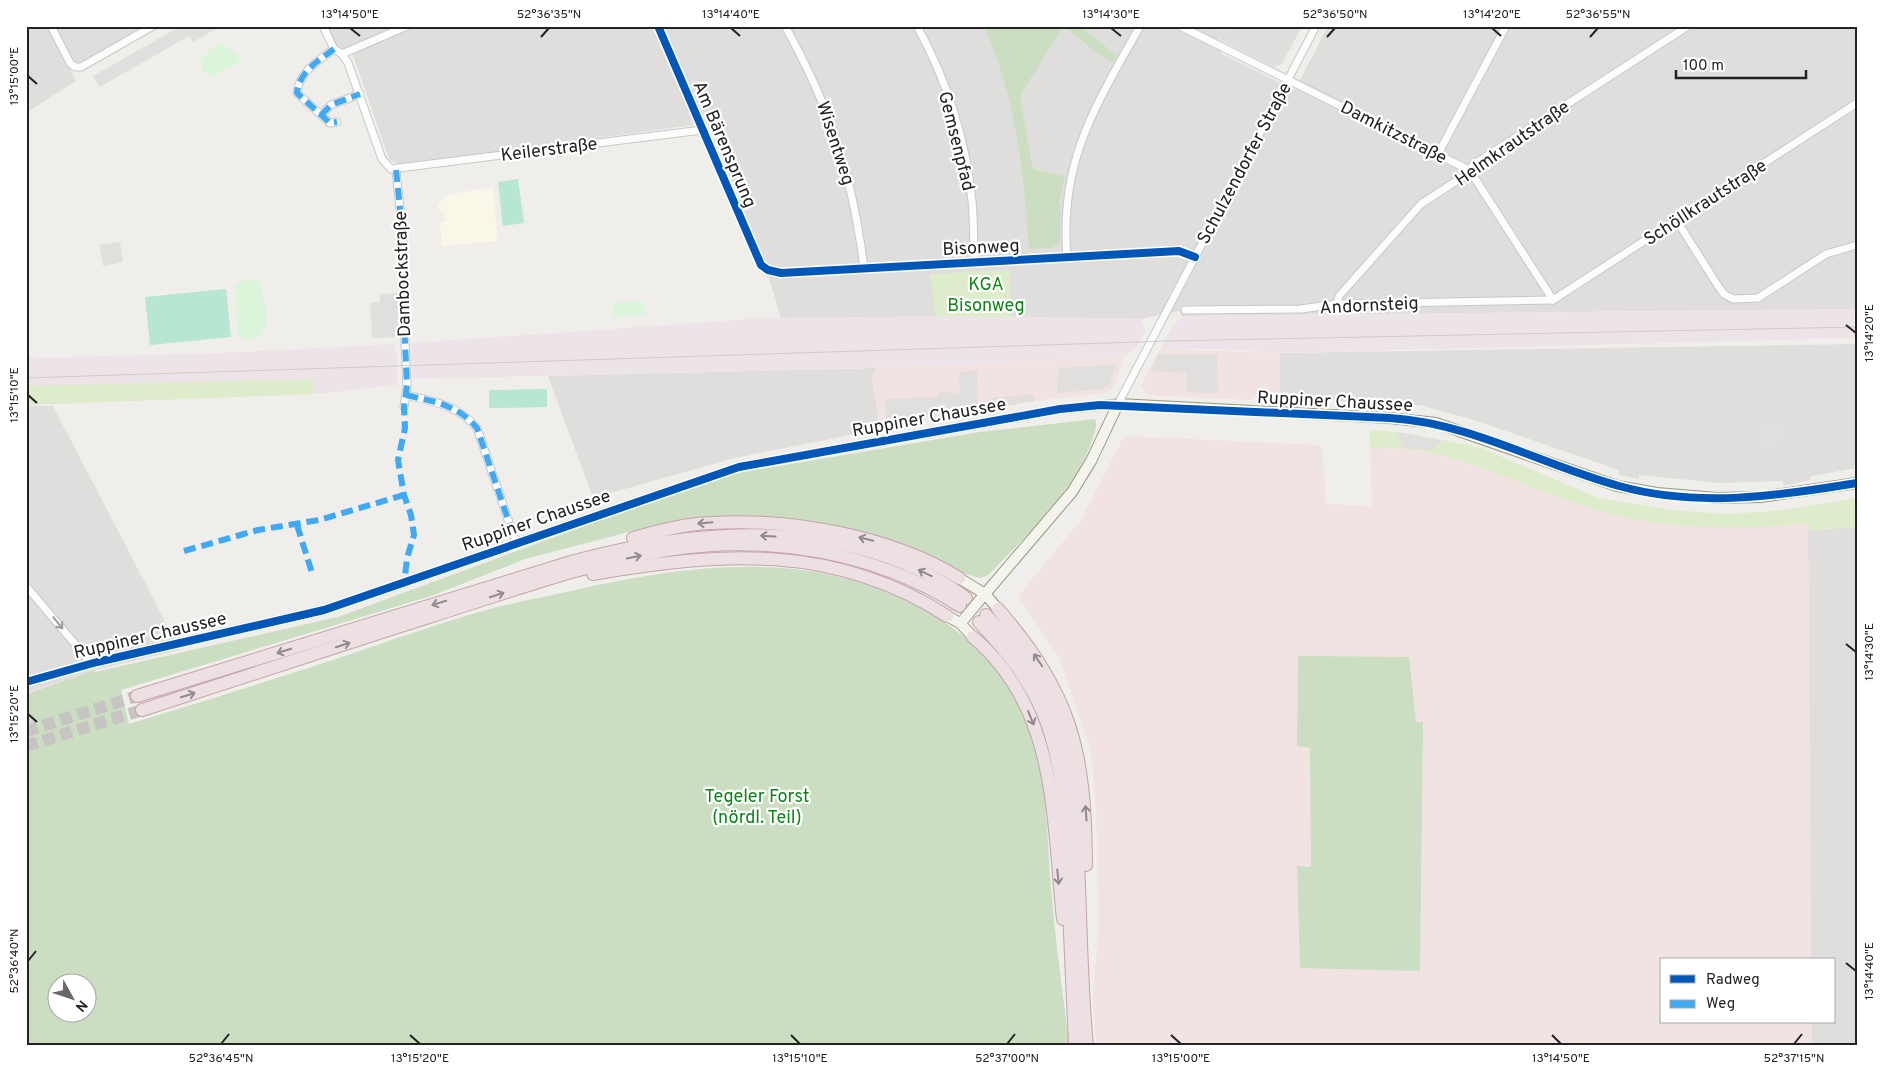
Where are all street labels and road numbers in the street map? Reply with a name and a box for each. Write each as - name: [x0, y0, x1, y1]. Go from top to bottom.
- street label: Am Bärensprung: [687, 78, 761, 212]
- street label: Schulzendorfer Straße: [1193, 79, 1298, 249]
- street label: Gemsenpfad: [932, 89, 979, 194]
- street label: Helmkrautstraße: [1451, 96, 1575, 192]
- street label: Damkitzstraße: [1336, 97, 1451, 170]
- street label: Wisentweg: [810, 99, 859, 188]
- street label: Keilerstraße: [500, 133, 599, 168]
- street label: Schöllkrautstraße: [1640, 155, 1772, 252]
- street label: Dambockstraße: [390, 211, 417, 337]
- street label: Bisonweg: [942, 235, 1020, 262]
- street label: Andornsteig: [1319, 292, 1419, 321]
- street label: Ruppiner Chaussee: [1256, 387, 1413, 418]
- street label: Ruppiner Chaussee: [850, 394, 1008, 443]
- street label: Ruppiner Chaussee: [459, 485, 614, 558]
- street label: Ruppiner Chaussee: [72, 608, 229, 665]

